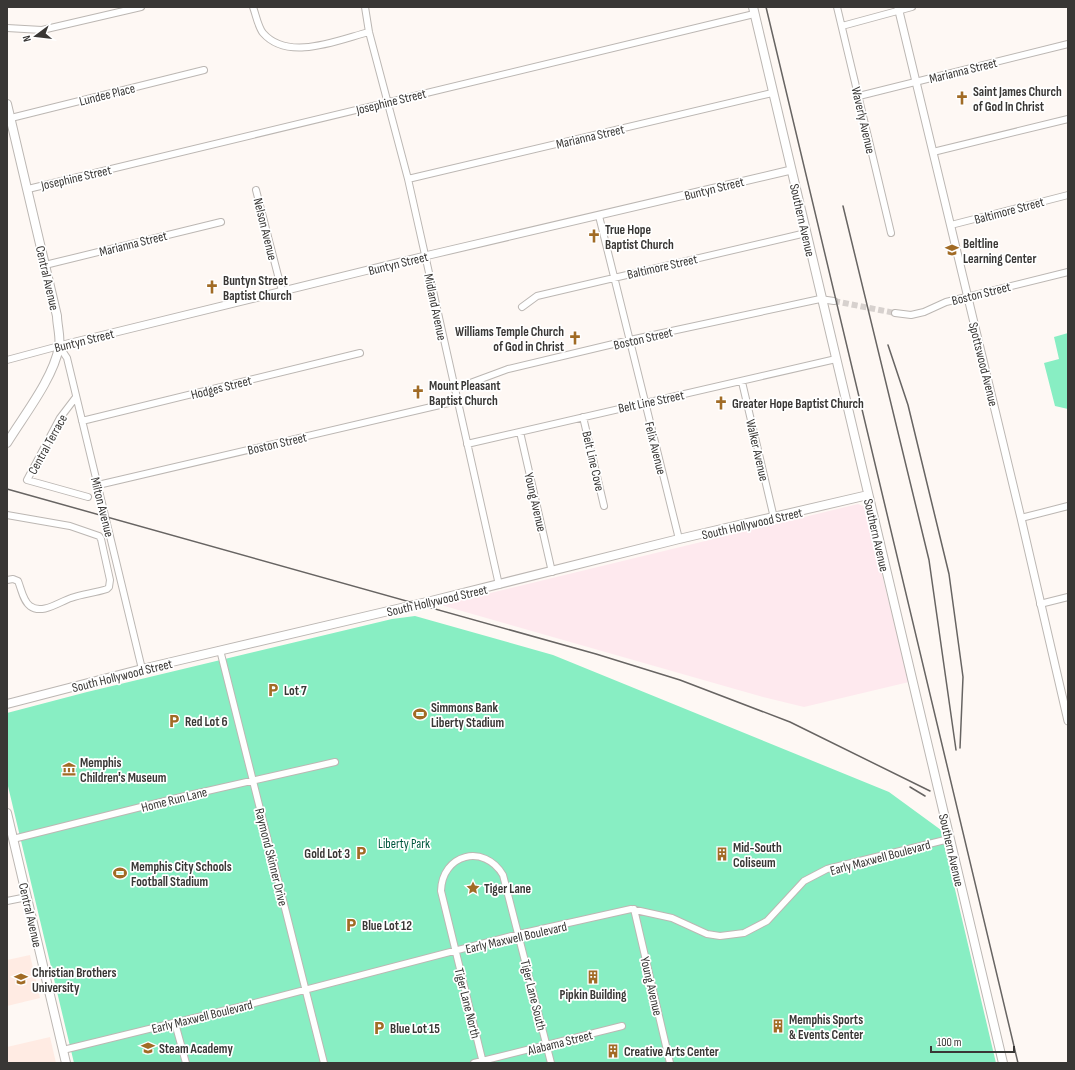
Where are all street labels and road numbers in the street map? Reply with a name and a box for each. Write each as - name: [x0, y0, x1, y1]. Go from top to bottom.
- street label: Marianna Street: [928, 55, 999, 87]
- street label: Lundee Place: [78, 80, 137, 110]
- street label: Waverly Avenue: [848, 85, 878, 155]
- street label: Josephine Street: [354, 86, 428, 119]
- street label: Marianna Street: [555, 121, 626, 153]
- street label: Josephine Street: [39, 162, 113, 194]
- street label: Buntyn Street: [683, 174, 746, 204]
- street label: Southern Avenue: [786, 182, 818, 258]
- street label: Baltimore Street: [973, 194, 1046, 228]
- street label: Nelson Avenue: [250, 196, 281, 262]
- street label: Marianna Street: [98, 228, 169, 260]
- street label: Central Avenue: [32, 244, 62, 312]
- street label: Buntyn Street: [367, 249, 430, 279]
- street label: Baltimore Street: [626, 251, 699, 283]
- street label: Midland Avenue: [420, 272, 450, 342]
- street label: Boston Street: [950, 279, 1012, 309]
- street label: Spottswood Avenue: [965, 321, 1001, 408]
- street label: Boston Street: [612, 324, 674, 354]
- street label: Buntyn Street: [53, 326, 116, 356]
- street label: Hodges Street: [189, 373, 253, 403]
- street label: Belt Line Street: [617, 387, 686, 417]
- street label: Central Terrace: [25, 412, 71, 477]
- street label: Walker Avenue: [742, 418, 772, 483]
- street label: Felix Avenue: [641, 420, 669, 476]
- street label: Boston Street: [246, 429, 308, 459]
- street label: Belt Line Cove: [578, 430, 608, 493]
- street label: Young Avenue: [520, 471, 550, 533]
- street label: Milton Avenue: [87, 476, 117, 539]
- street label: Southern Avenue: [860, 497, 892, 573]
- street label: South Hollywood Street: [700, 505, 804, 543]
- street label: South Hollywood Street: [385, 582, 489, 620]
- street label: South Hollywood Street: [70, 656, 174, 696]
- street label: Home Run Lane: [140, 784, 209, 816]
- street label: Raymond Skinner Drive: [251, 807, 291, 908]
- street label: Southern Avenue: [935, 812, 967, 888]
- street label: Early Maxwell Boulevard: [828, 837, 932, 879]
- street label: Central Avenue: [15, 881, 45, 949]
- street label: Early Maxwell Boulevard: [464, 919, 568, 957]
- street label: Young Avenue: [636, 955, 666, 1017]
- street label: Tiger Lane South: [517, 958, 550, 1032]
- street label: Tiger Lane North: [451, 966, 483, 1040]
- street label: Early Maxwell Boulevard: [150, 997, 254, 1037]
- street label: Alabama Street: [525, 1027, 594, 1059]

